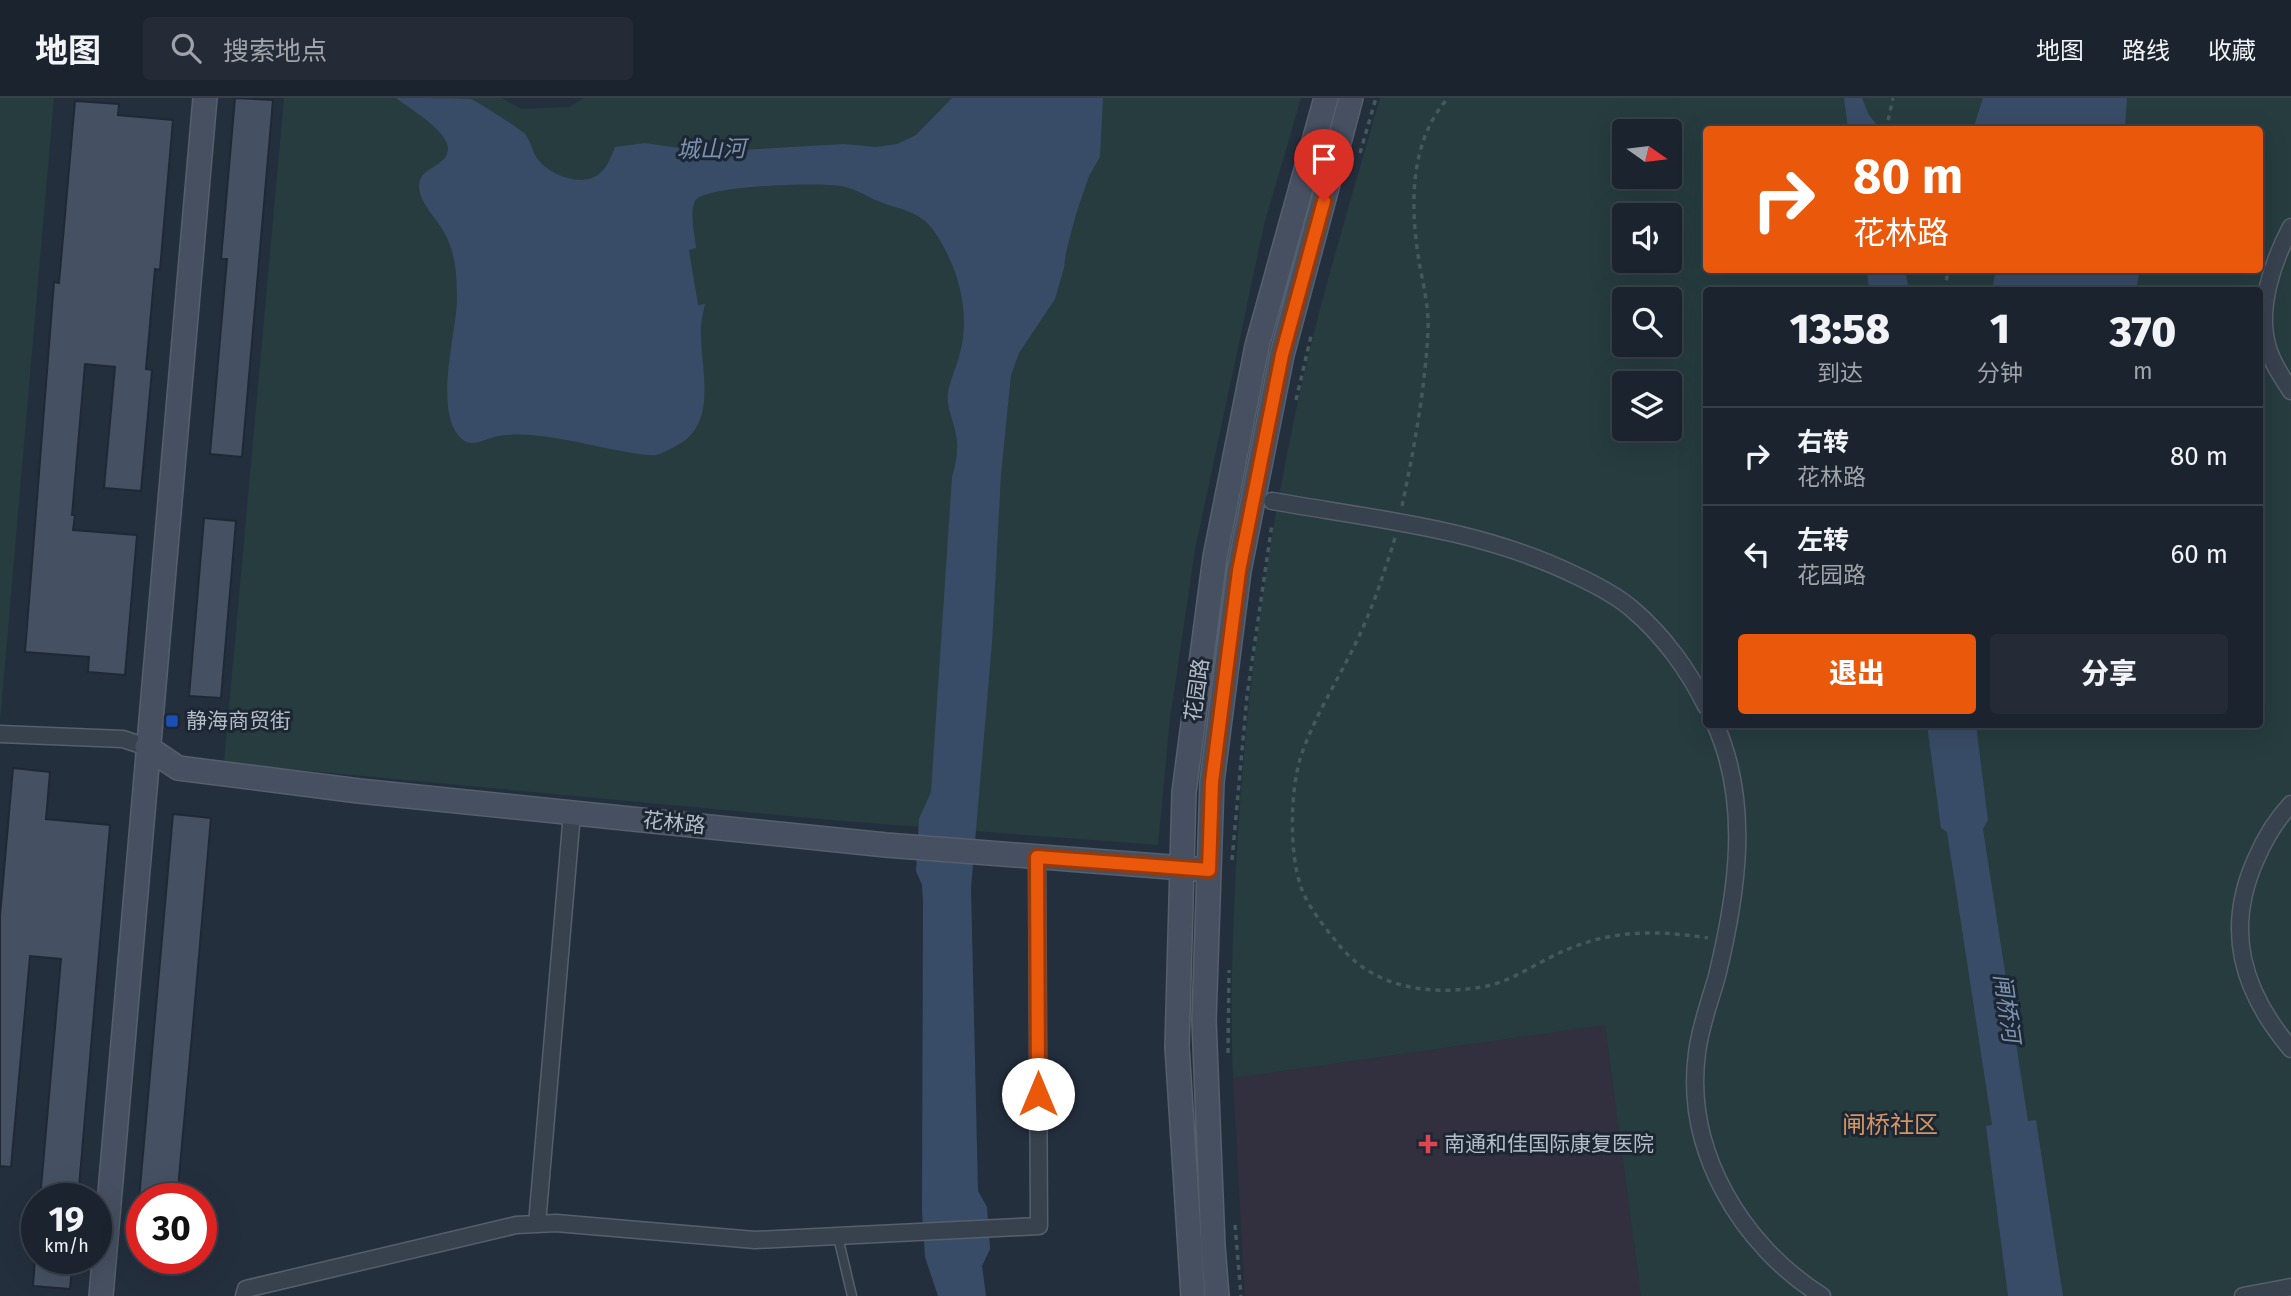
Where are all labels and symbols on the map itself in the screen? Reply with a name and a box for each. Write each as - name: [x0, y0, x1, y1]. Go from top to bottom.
- north arrow: [1612, 119, 1682, 189]
- pin: [1294, 129, 1354, 201]
- water label: 城山河: [676, 134, 750, 164]
- street label: 花园路: [1180, 657, 1214, 723]
- place label: 静海商贸街: [186, 708, 291, 734]
- marker: 静海商贸街: [164, 713, 180, 729]
- street label: 花林路: [641, 807, 707, 839]
- water label: 闸桥河: [1988, 972, 2026, 1048]
- position arrow: [1001, 1057, 1075, 1131]
- district label: 闸桥社区: [1842, 1111, 1938, 1139]
- place label: 南通和佳国际康复医院: [1444, 1131, 1654, 1157]
- marker: 南通和佳国际康复医院: [1418, 1134, 1438, 1154]
- speed limit sign: 30: [126, 1183, 217, 1274]

